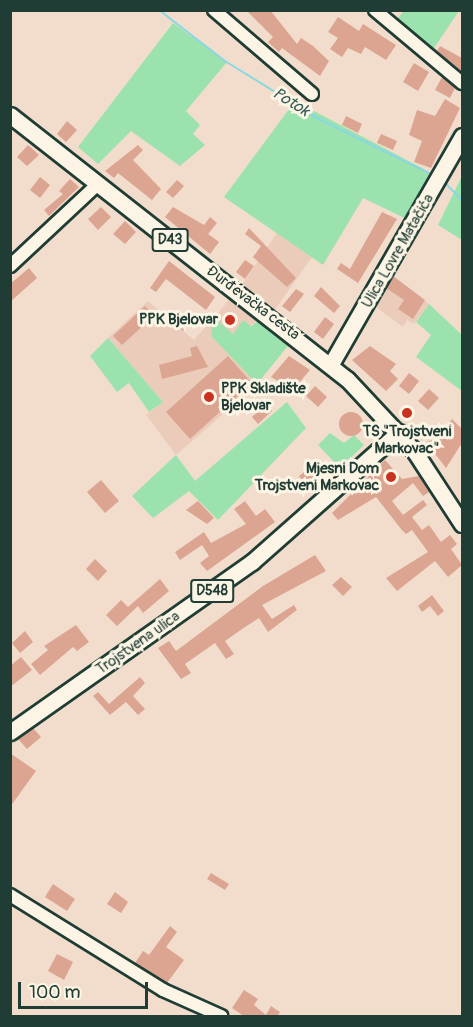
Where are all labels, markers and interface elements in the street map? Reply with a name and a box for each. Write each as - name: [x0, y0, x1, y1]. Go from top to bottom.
- water label: Potok: [269, 83, 313, 121]
- street label: Ulica Lovre Matačića: [358, 191, 438, 311]
- road number: D43: [150, 229, 190, 251]
- street label: Đurđevačka cesta: [203, 262, 303, 344]
- place label: PPK Bjelovar: [139, 311, 218, 329]
- marker: PPK Bjelovar: [223, 313, 237, 327]
- place label: PPK Skladište Bjelovar: [221, 379, 306, 414]
- marker: PPK Skladište Bjelovar: [202, 390, 216, 404]
- marker: TS "Trojstveni Markovac": [400, 406, 414, 420]
- place label: TS "Trojstveni Markovac": [363, 422, 451, 457]
- place label: Mjesni Dom Trojstveni Markovac: [255, 459, 379, 494]
- marker: Mjesni Dom Trojstveni Markovac: [384, 470, 398, 484]
- road number: D548: [190, 580, 234, 602]
- street label: Trojstvena ulica: [93, 607, 183, 679]
- scale bar: [21, 970, 152, 1008]
- text: 100 m: [29, 981, 81, 1004]

